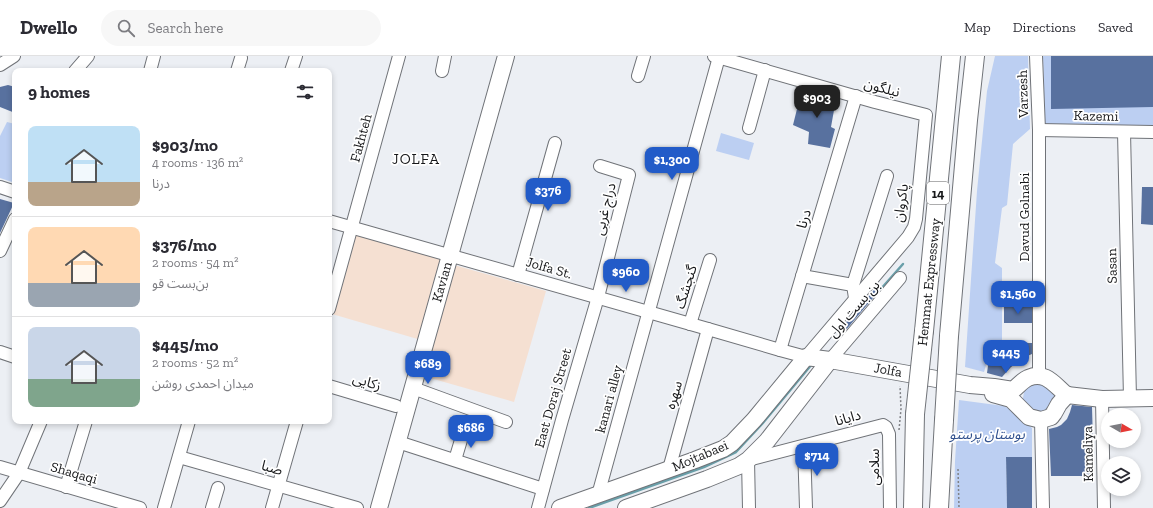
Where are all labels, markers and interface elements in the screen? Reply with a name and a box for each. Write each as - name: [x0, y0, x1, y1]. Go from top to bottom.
- search box: [101, 10, 381, 46]
- text: Dwello: [20, 16, 77, 39]
- icon: search: [115, 17, 137, 39]
- text: Search here: [147, 19, 223, 37]
- text: Map: [964, 19, 991, 36]
- text: Directions: [1013, 19, 1076, 36]
- text: Saved: [1098, 19, 1133, 36]
- street label: Varzesh: [1014, 70, 1032, 119]
- street label: نیلگون: [862, 75, 902, 101]
- icon: filters: [294, 81, 316, 103]
- text: 9 homes: [28, 82, 90, 102]
- pin: $903: [793, 85, 841, 119]
- text: $903: [803, 90, 831, 105]
- street label: Kazemi: [1073, 107, 1119, 125]
- street label: Fakhteh: [346, 112, 376, 164]
- text: $903/mo: [152, 135, 218, 155]
- icon: home: [60, 142, 108, 190]
- pin: $1,300: [639, 147, 705, 181]
- district label: JOLFA: [392, 150, 440, 168]
- text: $1,300: [654, 152, 690, 167]
- text: 4 rooms · 136 m²: [152, 155, 243, 170]
- street label: Davud Golnabi: [1016, 172, 1033, 261]
- text: درنا: [152, 176, 170, 191]
- pin: $376: [524, 178, 572, 212]
- street label: دراج غربی: [590, 181, 622, 237]
- road number: 14: [927, 182, 949, 204]
- text: $376: [535, 183, 561, 198]
- street label: پاکروان: [890, 183, 913, 224]
- street label: درنا: [793, 207, 815, 231]
- street label: Hemmat Expressway: [914, 216, 944, 347]
- text: $376/mo: [152, 235, 217, 255]
- icon: home: [60, 243, 108, 291]
- street label: Sasan: [1103, 248, 1121, 284]
- street label: Jolfa St.: [524, 253, 574, 283]
- text: 2 rooms · 54 m²: [152, 255, 238, 270]
- pin: $960: [602, 259, 650, 293]
- street label: Kavian: [428, 260, 456, 304]
- street label: گنجشگ: [671, 263, 701, 311]
- text: $960: [612, 264, 640, 279]
- text: بن‌بست قو: [152, 276, 209, 291]
- street label: بن بست اول: [824, 277, 884, 341]
- pin: $1,560: [985, 281, 1051, 315]
- text: $1,560: [1000, 286, 1036, 301]
- text: $445/mo: [152, 335, 218, 355]
- pin: $445: [982, 340, 1030, 374]
- icon: home: [60, 343, 108, 391]
- street label: East Doraj Street: [531, 345, 576, 450]
- text: $445: [992, 345, 1020, 360]
- pin: $689: [404, 351, 452, 385]
- text: 2 rooms · 52 m²: [152, 355, 238, 370]
- text: $689: [414, 356, 442, 371]
- street label: Jolfa: [873, 359, 904, 381]
- street label: kanari alley: [592, 362, 626, 435]
- street label: زکایی: [351, 370, 383, 394]
- text: میدان احمدی روشن: [152, 376, 254, 391]
- street label: سهره: [662, 379, 686, 411]
- street label: دایانا: [833, 406, 863, 430]
- north arrow: [1101, 408, 1141, 448]
- map controls: [1101, 408, 1141, 496]
- pin: $686: [447, 415, 495, 449]
- text: $686: [457, 420, 485, 435]
- park label: بوستان پرستو: [949, 426, 1025, 444]
- street label: Kameliya: [1079, 426, 1097, 482]
- street label: Mojtabaei: [669, 437, 731, 475]
- pin: $714: [793, 443, 841, 477]
- text: $714: [804, 448, 830, 463]
- street label: سلامی: [866, 448, 883, 486]
- button: layers: [1101, 456, 1141, 496]
- street label: صبا: [259, 457, 285, 479]
- street label: Shaqaqi: [49, 458, 99, 488]

